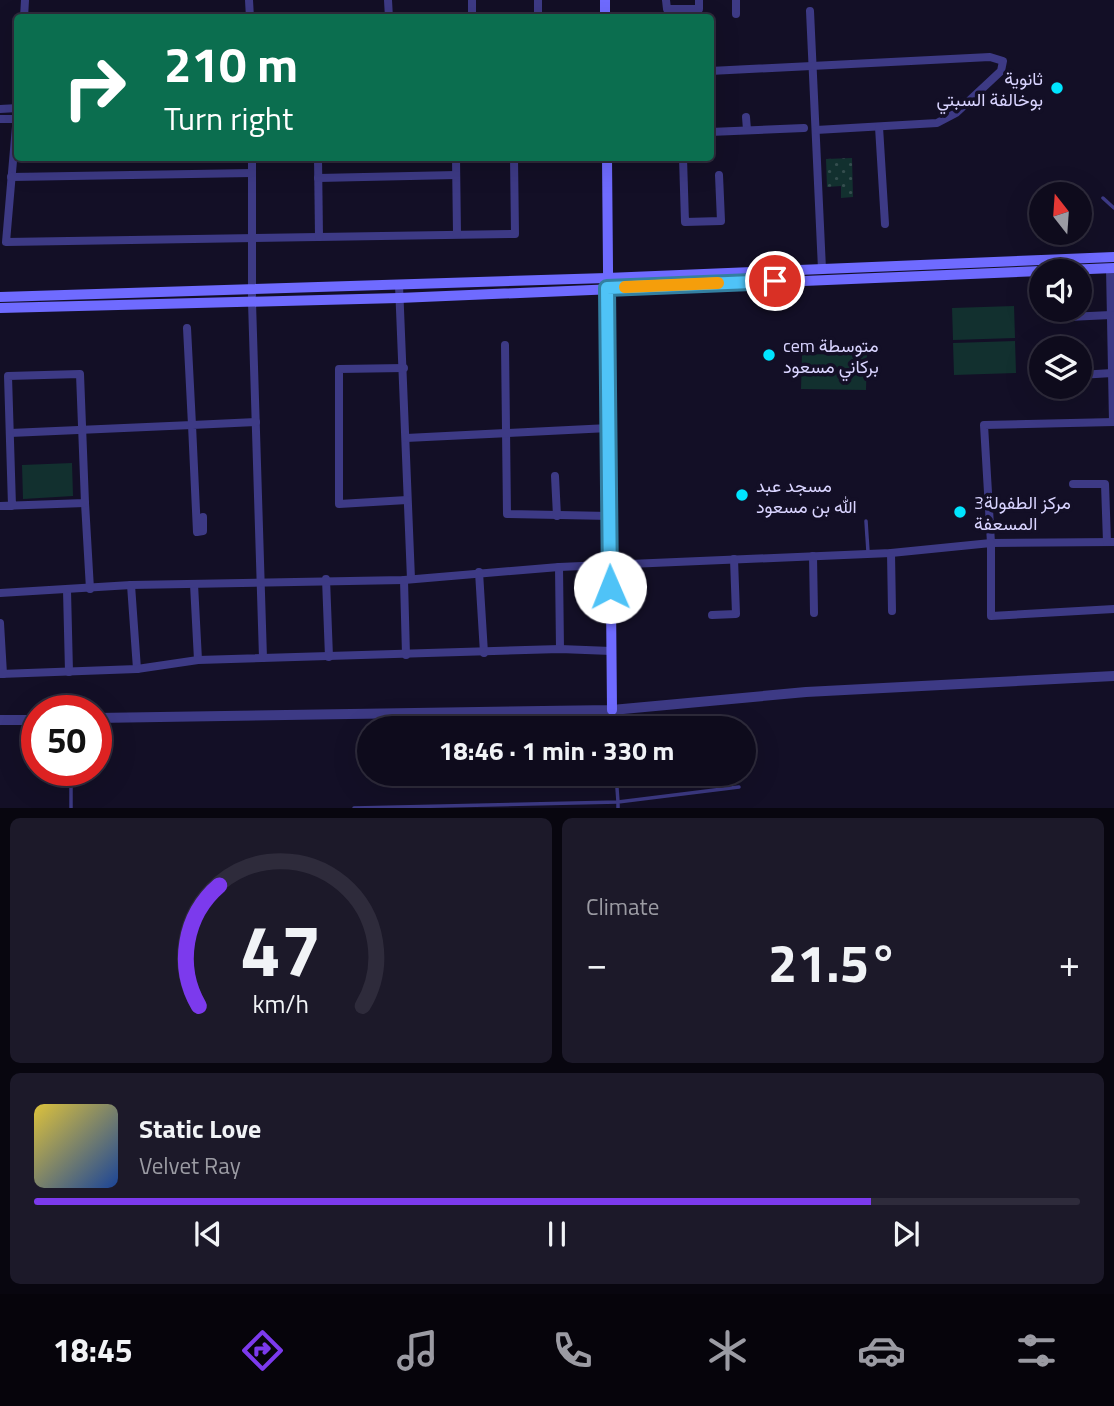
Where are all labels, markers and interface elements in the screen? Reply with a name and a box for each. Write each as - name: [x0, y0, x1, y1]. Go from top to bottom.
- text: 210 m: [164, 26, 298, 101]
- icon: right: [49, 42, 140, 133]
- place label: ثانوية بوخالفة السبتي: [937, 65, 1043, 115]
- marker: ثانوية بوخالفة السبتي: [1049, 80, 1065, 96]
- text: Turn right: [164, 94, 293, 142]
- north arrow: [1029, 182, 1092, 245]
- map controls: [1029, 182, 1092, 399]
- pin: [745, 251, 805, 311]
- button: sound: [1029, 259, 1092, 322]
- icon: arrive: [756, 262, 794, 300]
- place label: cem متوسطة بركاني مسعود: [783, 332, 879, 382]
- button: layers: [1029, 336, 1092, 399]
- marker: cem متوسطة بركاني مسعود: [761, 347, 777, 363]
- place label: مسجد عبد الله بن مسعود: [756, 472, 857, 520]
- marker: مسجد عبد الله بن مسعود: [734, 487, 750, 503]
- place label: 3مركز الطفولة المسعفة: [974, 489, 1071, 537]
- marker: 3مركز الطفولة المسعفة: [952, 504, 968, 520]
- position arrow: [573, 550, 647, 624]
- speed limit sign: 50: [21, 695, 112, 786]
- text: 18:46 · 1 min · 330 m: [439, 731, 674, 770]
- text: Climate: [586, 889, 659, 924]
- text: 47: [240, 895, 322, 1005]
- text: 21.5°: [768, 923, 898, 1002]
- text: −: [586, 934, 607, 992]
- text: +: [1059, 934, 1080, 992]
- text: km/h: [253, 985, 309, 1023]
- text: Static Love: [139, 1109, 261, 1148]
- text: Velvet Ray: [139, 1148, 241, 1183]
- icon: previous: [189, 1215, 227, 1253]
- icon: pause: [538, 1215, 576, 1253]
- icon: next: [887, 1215, 925, 1253]
- text: 18:45: [53, 1326, 133, 1374]
- icon: directions: [238, 1326, 287, 1375]
- icon: music: [393, 1326, 442, 1375]
- icon: phone: [548, 1326, 597, 1375]
- icon: climate: [703, 1326, 752, 1375]
- icon: car: [857, 1326, 906, 1375]
- icon: filters: [1012, 1326, 1061, 1375]

